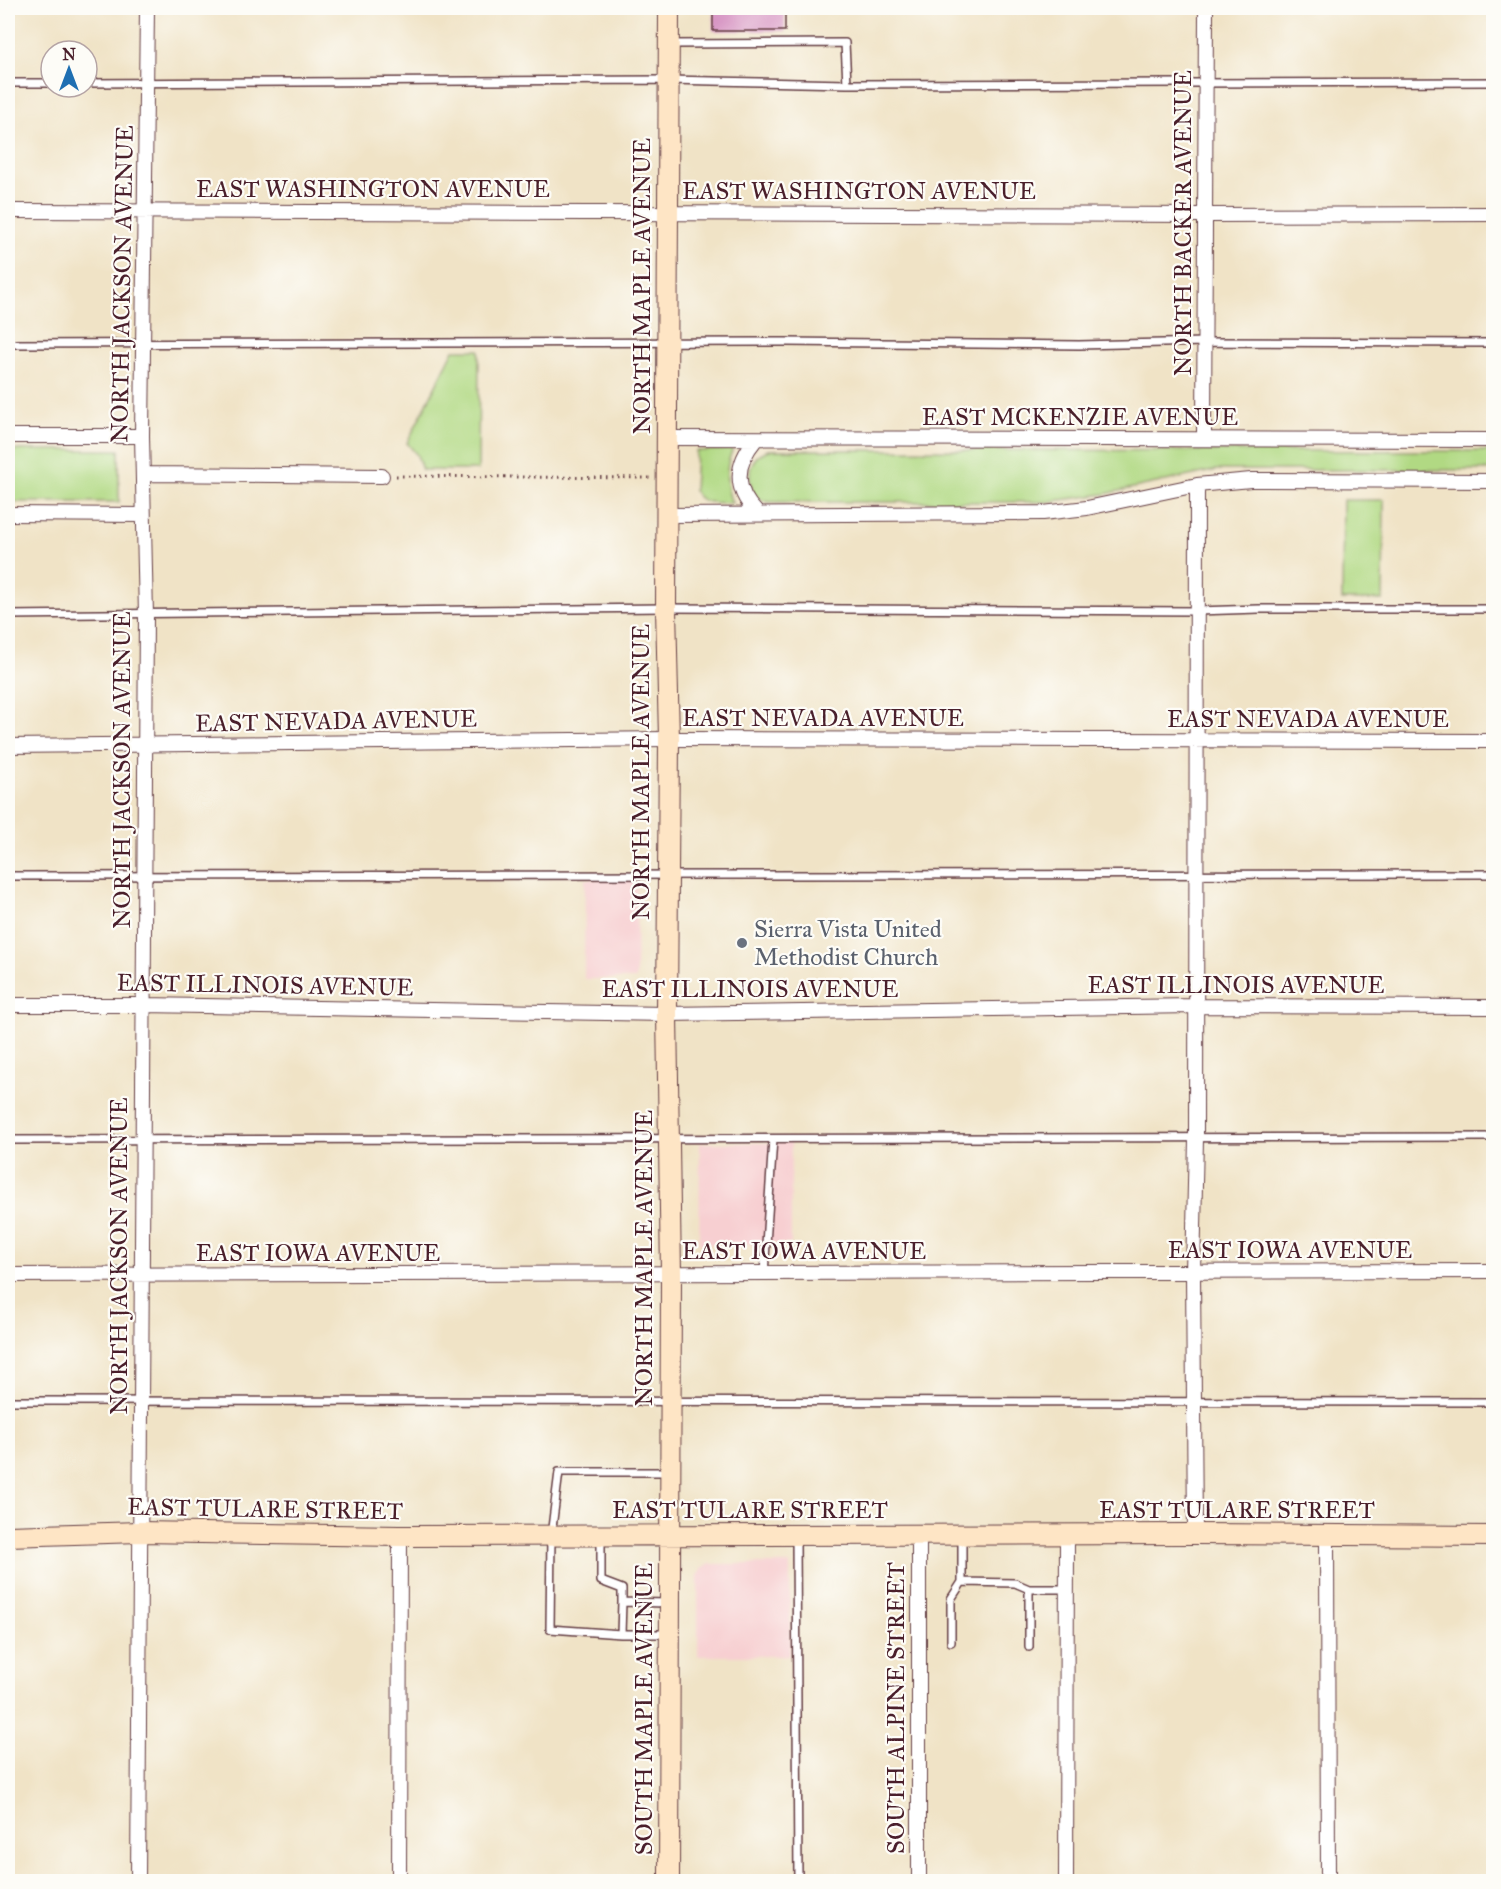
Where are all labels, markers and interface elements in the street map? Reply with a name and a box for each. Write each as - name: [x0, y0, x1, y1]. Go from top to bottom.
- north arrow: [39, 39, 99, 99]
- text: N: [62, 45, 76, 64]
- street label: NORTH BACKER AVENUE: [1168, 70, 1198, 376]
- street label: NORTH JACKSON AVENUE: [104, 125, 140, 443]
- street label: NORTH MAPLE AVENUE: [627, 138, 657, 434]
- street label: EAST WASHINGTON AVENUE: [196, 174, 550, 204]
- street label: EAST WASHINGTON AVENUE: [682, 176, 1036, 206]
- street label: EAST MCKENZIE AVENUE: [922, 402, 1238, 432]
- street label: NORTH JACKSON AVENUE: [107, 611, 137, 929]
- street label: NORTH MAPLE AVENUE: [626, 624, 656, 920]
- street label: EAST NEVADA AVENUE: [682, 703, 964, 733]
- street label: EAST NEVADA AVENUE: [195, 704, 477, 738]
- street label: EAST NEVADA AVENUE: [1167, 704, 1449, 734]
- place label: Sierra Vista United Methodist Church: [754, 914, 942, 972]
- marker: Sierra Vista United Methodist Church: [735, 936, 749, 950]
- street label: EAST ILLINOIS AVENUE: [116, 967, 414, 1003]
- street label: EAST ILLINOIS AVENUE: [1088, 970, 1384, 1000]
- street label: EAST ILLINOIS AVENUE: [602, 974, 898, 1004]
- street label: NORTH JACKSON AVENUE: [104, 1097, 134, 1415]
- street label: NORTH MAPLE AVENUE: [629, 1110, 659, 1406]
- street label: EAST IOWA AVENUE: [1168, 1235, 1412, 1265]
- street label: EAST IOWA AVENUE: [682, 1236, 926, 1266]
- street label: EAST IOWA AVENUE: [196, 1238, 440, 1268]
- street label: EAST TULARE STREET: [127, 1492, 403, 1526]
- street label: EAST TULARE STREET: [612, 1495, 888, 1525]
- street label: EAST TULARE STREET: [1099, 1495, 1375, 1525]
- street label: SOUTH ALPINE STREET: [881, 1562, 911, 1854]
- street label: SOUTH MAPLE AVENUE: [629, 1563, 659, 1855]

